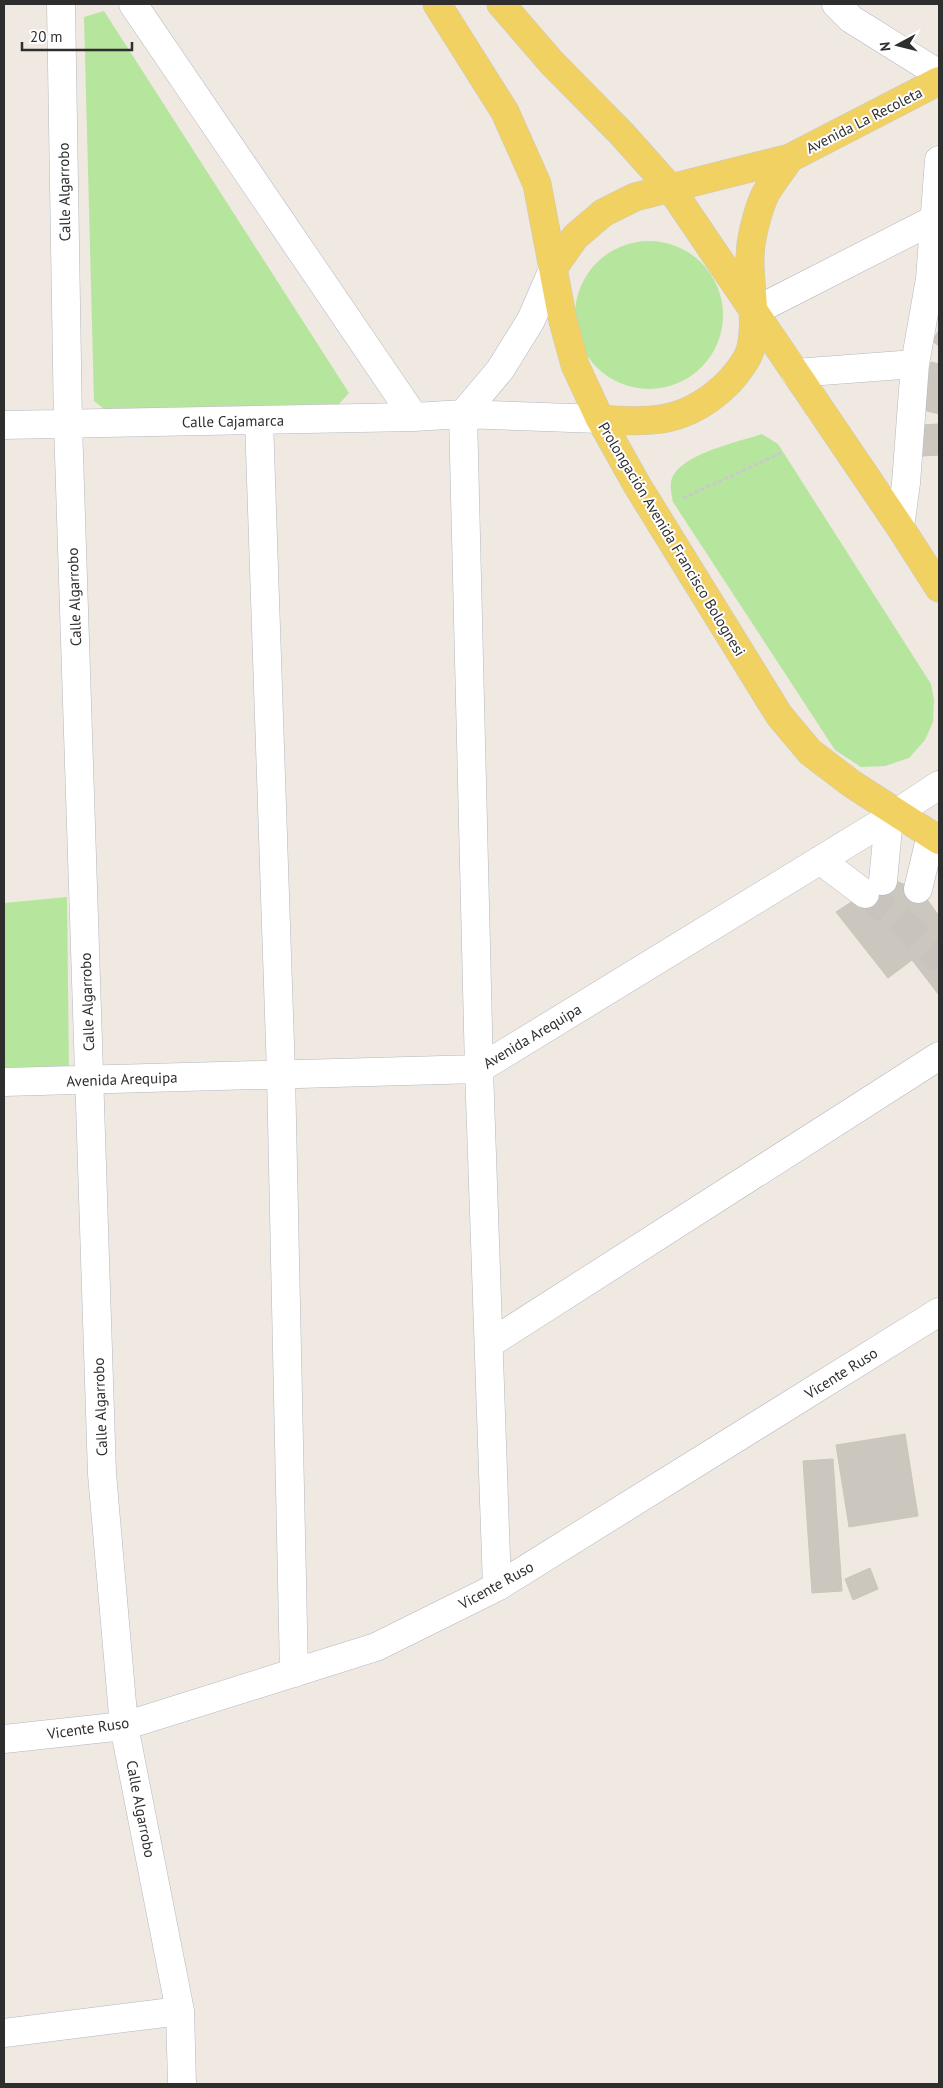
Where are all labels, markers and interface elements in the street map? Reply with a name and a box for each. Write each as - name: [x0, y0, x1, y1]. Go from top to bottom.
- scale bar: [22, 20, 132, 52]
- north arrow: [873, 20, 923, 70]
- text: 20 m: [30, 27, 63, 46]
- text: N: [876, 41, 895, 52]
- street label: Avenida La Recoleta: [803, 82, 925, 158]
- street label: Calle Algarrobo: [54, 142, 74, 242]
- street label: Calle Cajamarca: [182, 411, 284, 431]
- street label: Prolongación Avenida Francisco Bolognesi: [594, 418, 750, 660]
- street label: Calle Algarrobo: [63, 547, 85, 647]
- street label: Calle Algarrobo: [76, 952, 98, 1052]
- street label: Avenida Arequipa: [479, 999, 585, 1073]
- street label: Avenida Arequipa: [66, 1068, 178, 1090]
- street label: Vicente Ruso: [800, 1343, 881, 1403]
- street label: Calle Algarrobo: [89, 1357, 111, 1457]
- street label: Vicente Ruso: [454, 1557, 537, 1614]
- street label: Vicente Ruso: [45, 1713, 130, 1743]
- street label: Calle Algarrobo: [122, 1759, 160, 1859]

